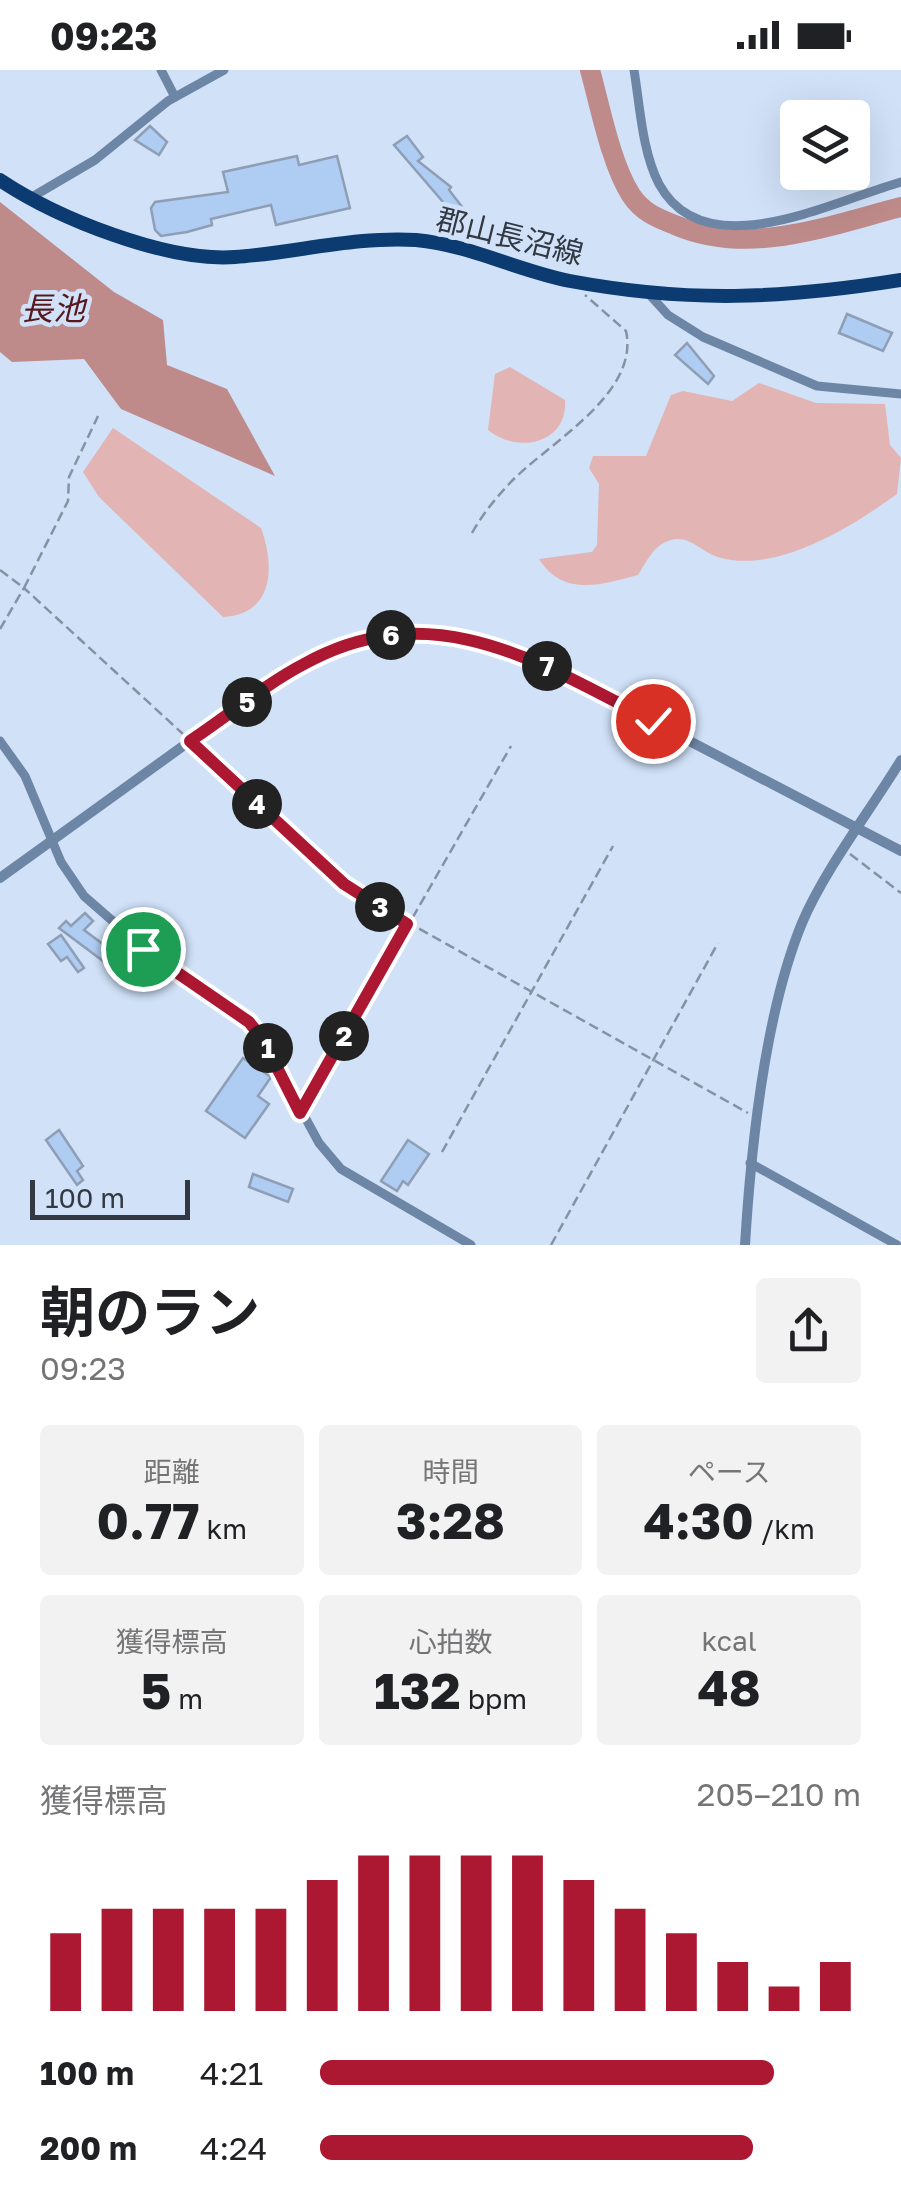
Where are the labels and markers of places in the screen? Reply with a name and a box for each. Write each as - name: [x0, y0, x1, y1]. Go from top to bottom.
- pin: 6: [366, 610, 416, 660]
- pin: 7: [522, 641, 572, 691]
- pin: 5: [222, 677, 272, 727]
- pin: [611, 679, 696, 764]
- pin: 4: [232, 779, 282, 829]
- pin: 3: [355, 882, 405, 932]
- pin: [101, 907, 186, 992]
- pin: 2: [319, 1011, 369, 1061]
- pin: 1: [243, 1023, 293, 1073]

